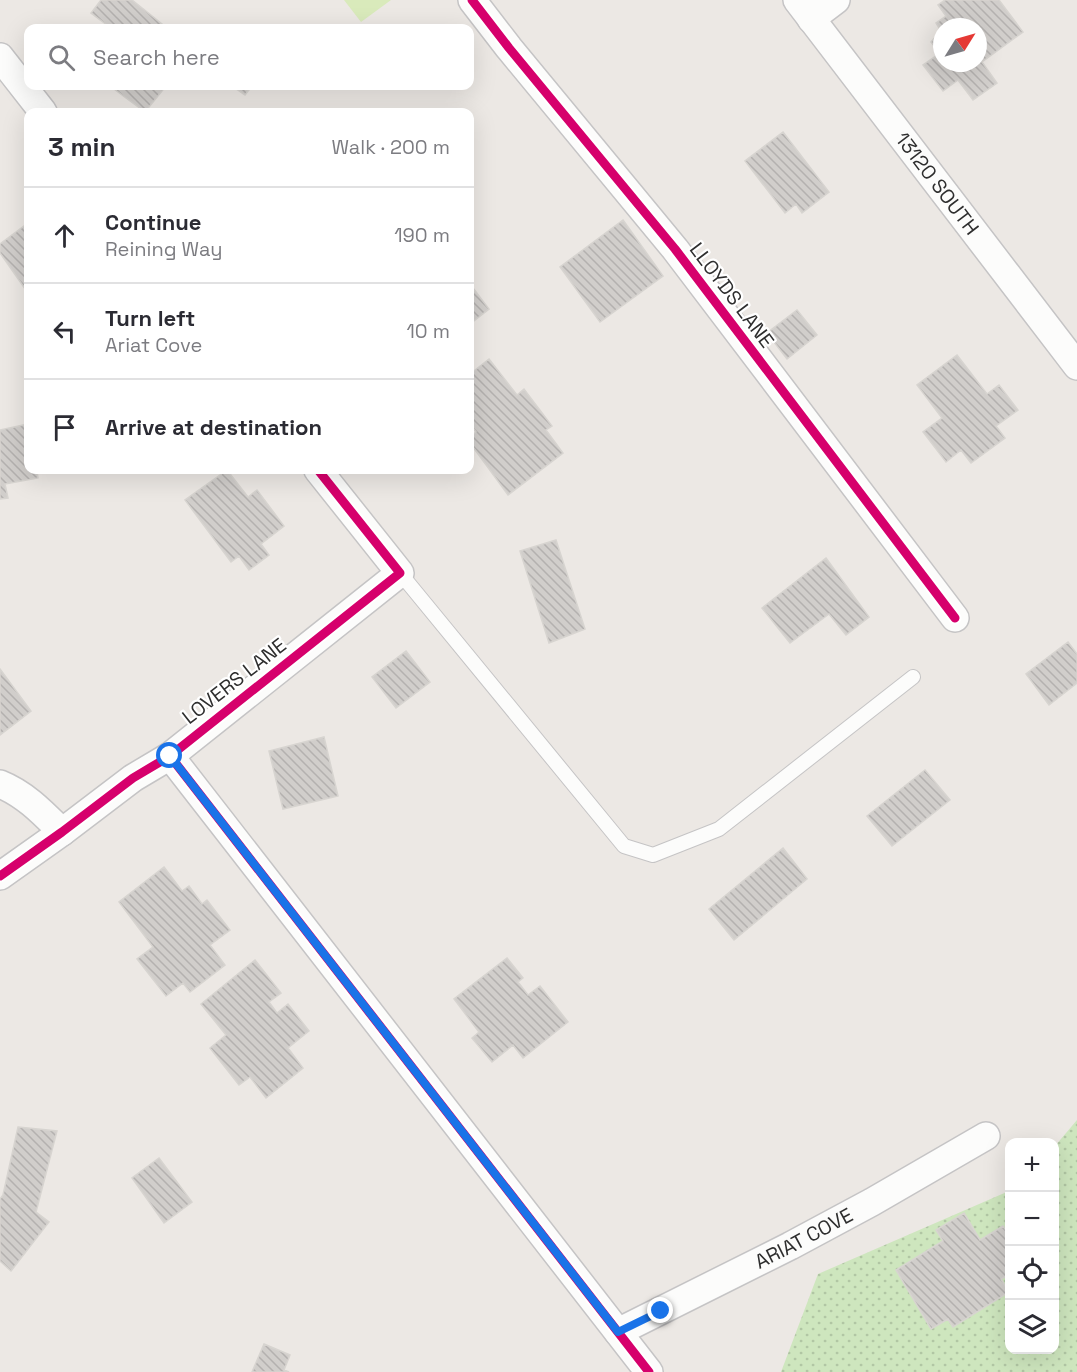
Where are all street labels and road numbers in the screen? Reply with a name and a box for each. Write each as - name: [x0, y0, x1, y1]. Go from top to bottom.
- street label: 13120 SOUTH: [890, 127, 985, 240]
- street label: LLOYDS LANE: [684, 237, 780, 353]
- street label: LOVERS LANE: [177, 632, 291, 730]
- street label: ARIAT COVE: [750, 1202, 857, 1275]

